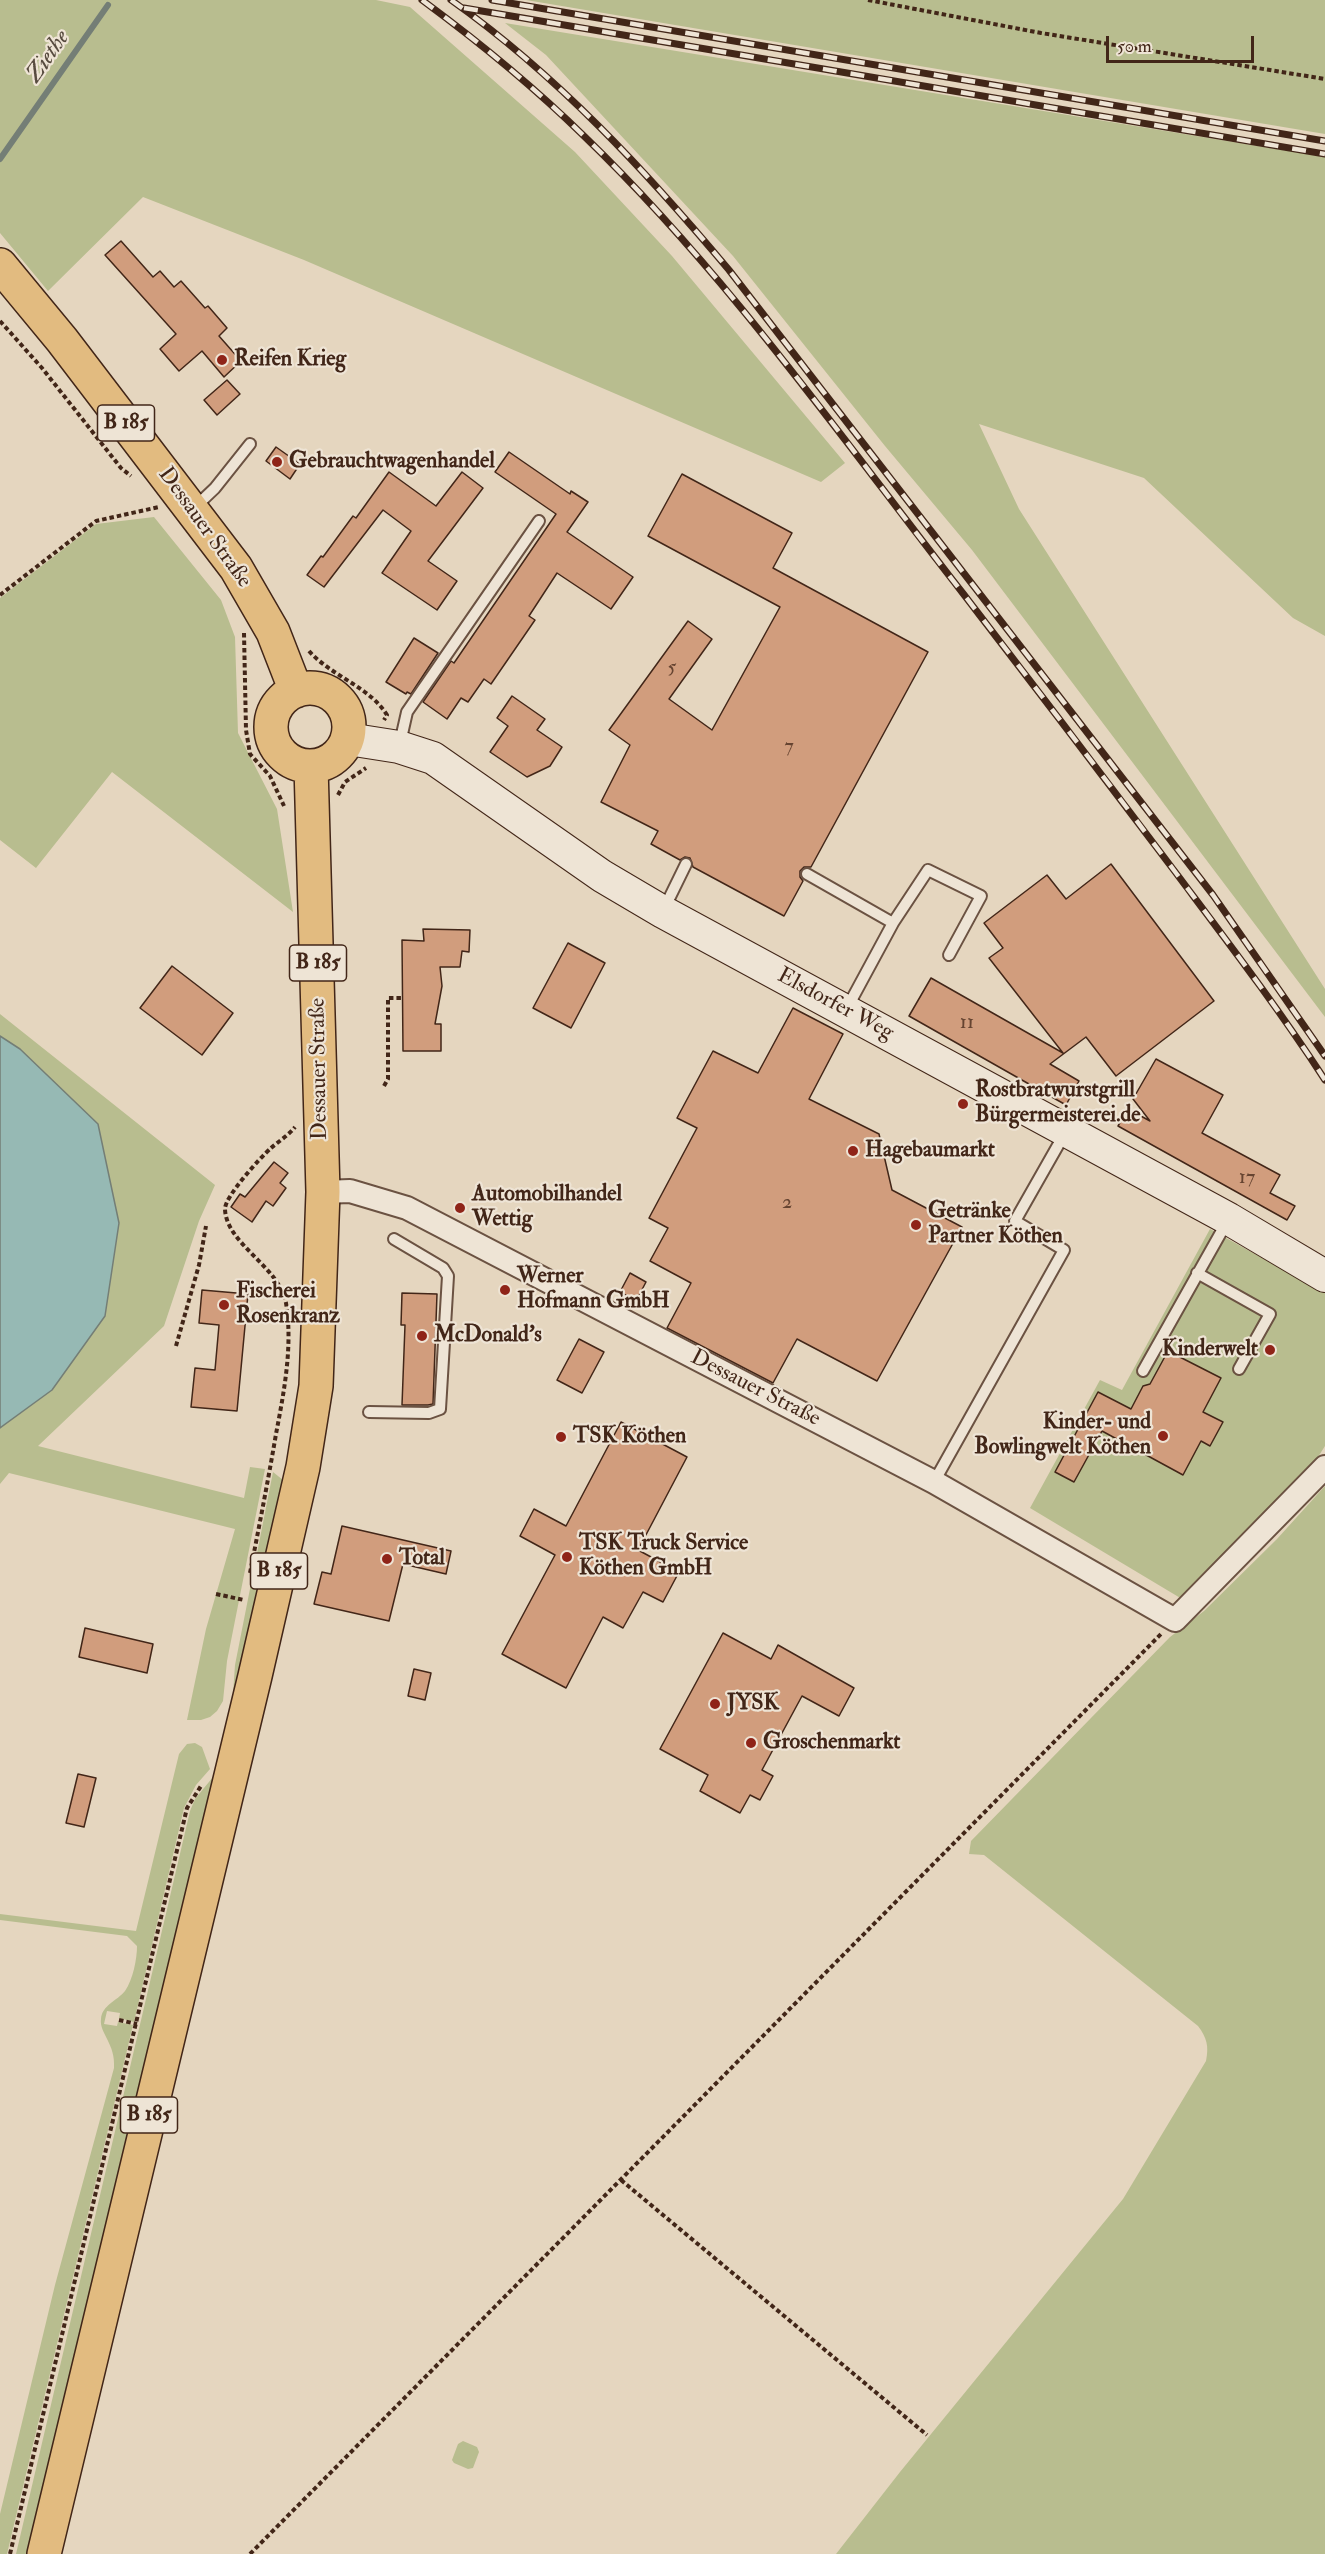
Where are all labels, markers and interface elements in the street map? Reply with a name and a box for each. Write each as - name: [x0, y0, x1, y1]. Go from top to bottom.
- scale bar: [1109, 24, 1258, 62]
- water label: Ziethe: [21, 25, 77, 89]
- text: 50 m: [1117, 35, 1152, 58]
- place label: Reifen Krieg: [234, 347, 346, 373]
- marker: Reifen Krieg: [215, 353, 229, 367]
- road number: B 185: [98, 405, 154, 441]
- place label: Gebrauchtwagenhandel: [289, 449, 495, 475]
- marker: Gebrauchtwagenhandel: [270, 455, 284, 469]
- street label: Dessauer Straße: [151, 463, 257, 593]
- house number: 5: [668, 657, 676, 681]
- house number: 7: [784, 736, 794, 760]
- road number: B 185: [290, 945, 346, 981]
- street label: Elsdorfer Weg: [772, 963, 898, 1047]
- street label: Dessauer Straße: [306, 998, 334, 1140]
- house number: 11: [960, 1012, 974, 1036]
- place label: Rostbratwurstgrill Bürgermeisterei.de: [975, 1078, 1141, 1130]
- marker: Rostbratwurstgrill Bürgermeisterei.de: [956, 1097, 970, 1111]
- place label: Hagebaumarkt: [865, 1138, 995, 1164]
- marker: Hagebaumarkt: [846, 1144, 860, 1158]
- house number: 17: [1239, 1167, 1255, 1191]
- place label: Automobilhandel Wettig: [472, 1182, 622, 1234]
- house number: 2: [782, 1192, 792, 1216]
- place label: Getränke Partner Köthen: [928, 1199, 1063, 1250]
- marker: Automobilhandel Wettig: [453, 1201, 467, 1215]
- marker: Getränke Partner Köthen: [909, 1218, 923, 1232]
- place label: Werner Hofmann GmbH: [517, 1264, 670, 1316]
- place label: Fischerei Rosenkranz: [236, 1279, 340, 1330]
- marker: Werner Hofmann GmbH: [498, 1283, 512, 1297]
- marker: Fischerei Rosenkranz: [217, 1298, 231, 1312]
- place label: McDonald's: [434, 1323, 542, 1349]
- marker: McDonald's: [415, 1329, 429, 1343]
- place label: Kinderwelt: [1162, 1337, 1258, 1363]
- marker: Kinderwelt: [1263, 1343, 1277, 1357]
- street label: Dessauer Straße: [686, 1345, 824, 1433]
- place label: Kinder- und Bowlingwelt Köthen: [974, 1410, 1151, 1462]
- place label: TSK Köthen: [573, 1424, 686, 1450]
- marker: Kinder- und Bowlingwelt Köthen: [1156, 1429, 1170, 1443]
- marker: TSK Köthen: [554, 1430, 568, 1444]
- place label: TSK Truck Service Köthen GmbH: [579, 1531, 748, 1582]
- place label: Total: [399, 1546, 445, 1572]
- marker: TSK Truck Service Köthen GmbH: [560, 1550, 574, 1564]
- marker: Total: [380, 1552, 394, 1566]
- road number: B 185: [250, 1553, 308, 1589]
- place label: JYSK: [727, 1691, 779, 1717]
- marker: JYSK: [708, 1697, 722, 1711]
- place label: Groschenmarkt: [763, 1730, 900, 1756]
- marker: Groschenmarkt: [744, 1736, 758, 1750]
- road number: B 185: [120, 2097, 178, 2133]

